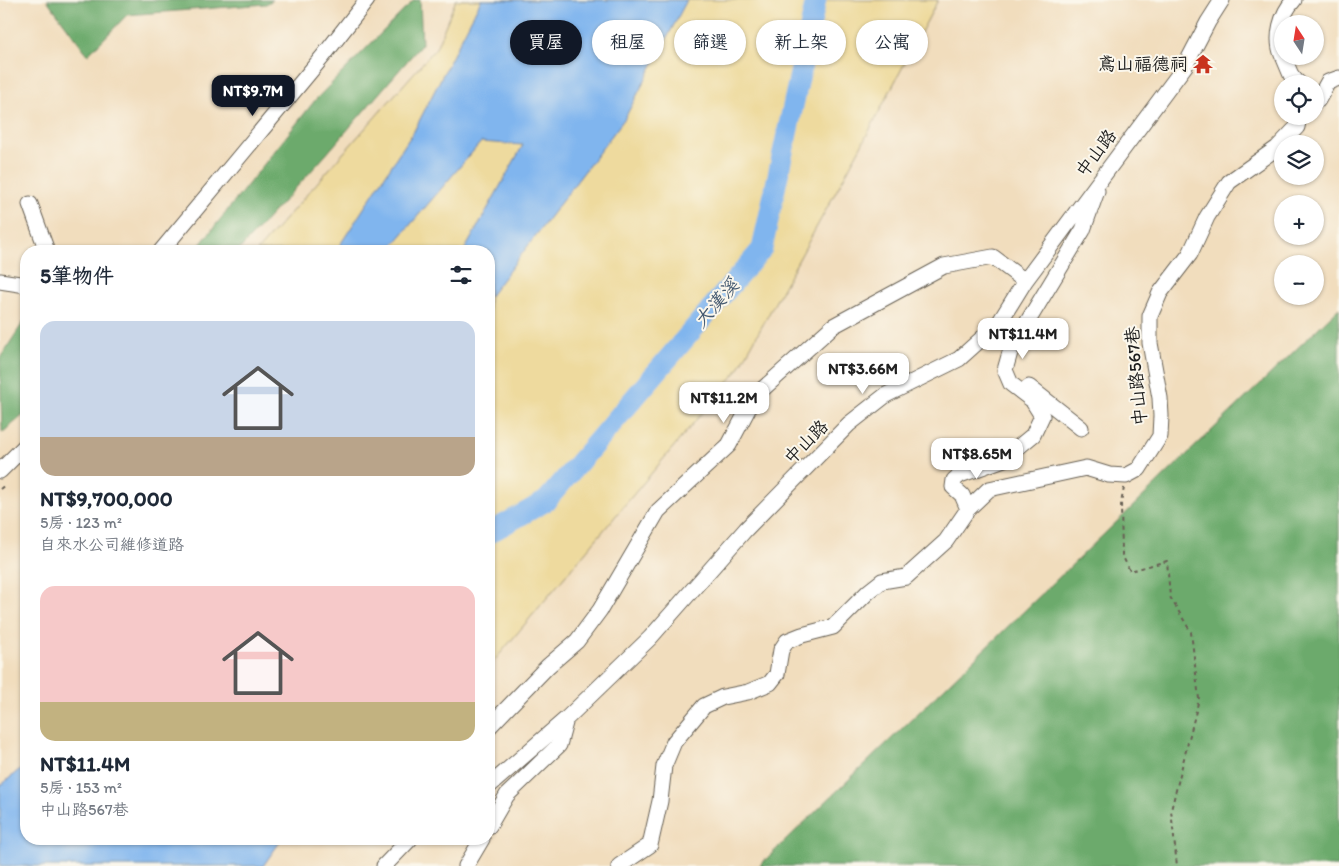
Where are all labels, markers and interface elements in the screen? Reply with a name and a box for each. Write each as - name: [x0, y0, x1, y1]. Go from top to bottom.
- north arrow: [1274, 15, 1324, 65]
- map controls: [1274, 15, 1324, 305]
- chip: 買屋: [510, 20, 582, 65]
- chip: 租屋: [592, 20, 664, 65]
- chip: 篩選: [674, 20, 746, 65]
- chip: 新上架: [756, 20, 846, 65]
- chip: 公寓: [856, 20, 928, 65]
- place label: 鳶山福德祠: [1098, 53, 1188, 75]
- temple icon: 鳶山福德祠: [1192, 53, 1214, 75]
- pin: NT$9.7M: [207, 74, 299, 117]
- button: locate: [1274, 75, 1324, 125]
- text: NT$9.7M: [223, 81, 283, 100]
- street label: 中山路: [1071, 125, 1121, 181]
- button: layers: [1274, 135, 1324, 185]
- button: +: [1274, 195, 1324, 245]
- button: −: [1274, 255, 1324, 305]
- icon: filters: [447, 261, 475, 289]
- text: 5筆物件: [40, 263, 114, 288]
- water label: 大漢溪: [689, 273, 744, 332]
- pin: NT$11.4M: [971, 318, 1075, 360]
- text: NT$11.4M: [989, 324, 1057, 343]
- street label: 中山路567巷: [1121, 325, 1151, 427]
- pin: NT$3.66M: [811, 352, 915, 395]
- icon: home: [213, 353, 303, 443]
- text: NT$3.66M: [828, 359, 898, 378]
- pin: NT$11.2M: [672, 382, 776, 424]
- text: NT$11.2M: [690, 388, 758, 407]
- street label: 中山路: [779, 415, 833, 469]
- pin: NT$8.65M: [925, 438, 1029, 480]
- text: NT$8.65M: [942, 444, 1012, 463]
- text: NT$9,700,000: [40, 486, 173, 511]
- text: 5房 · 123 m²: [40, 513, 122, 532]
- text: 自來水公司維修道路: [40, 535, 184, 554]
- icon: home: [213, 618, 303, 708]
- text: NT$11.4M: [40, 751, 130, 776]
- text: 5房 · 153 m²: [40, 778, 122, 797]
- text: 中山路567巷: [40, 800, 129, 819]

